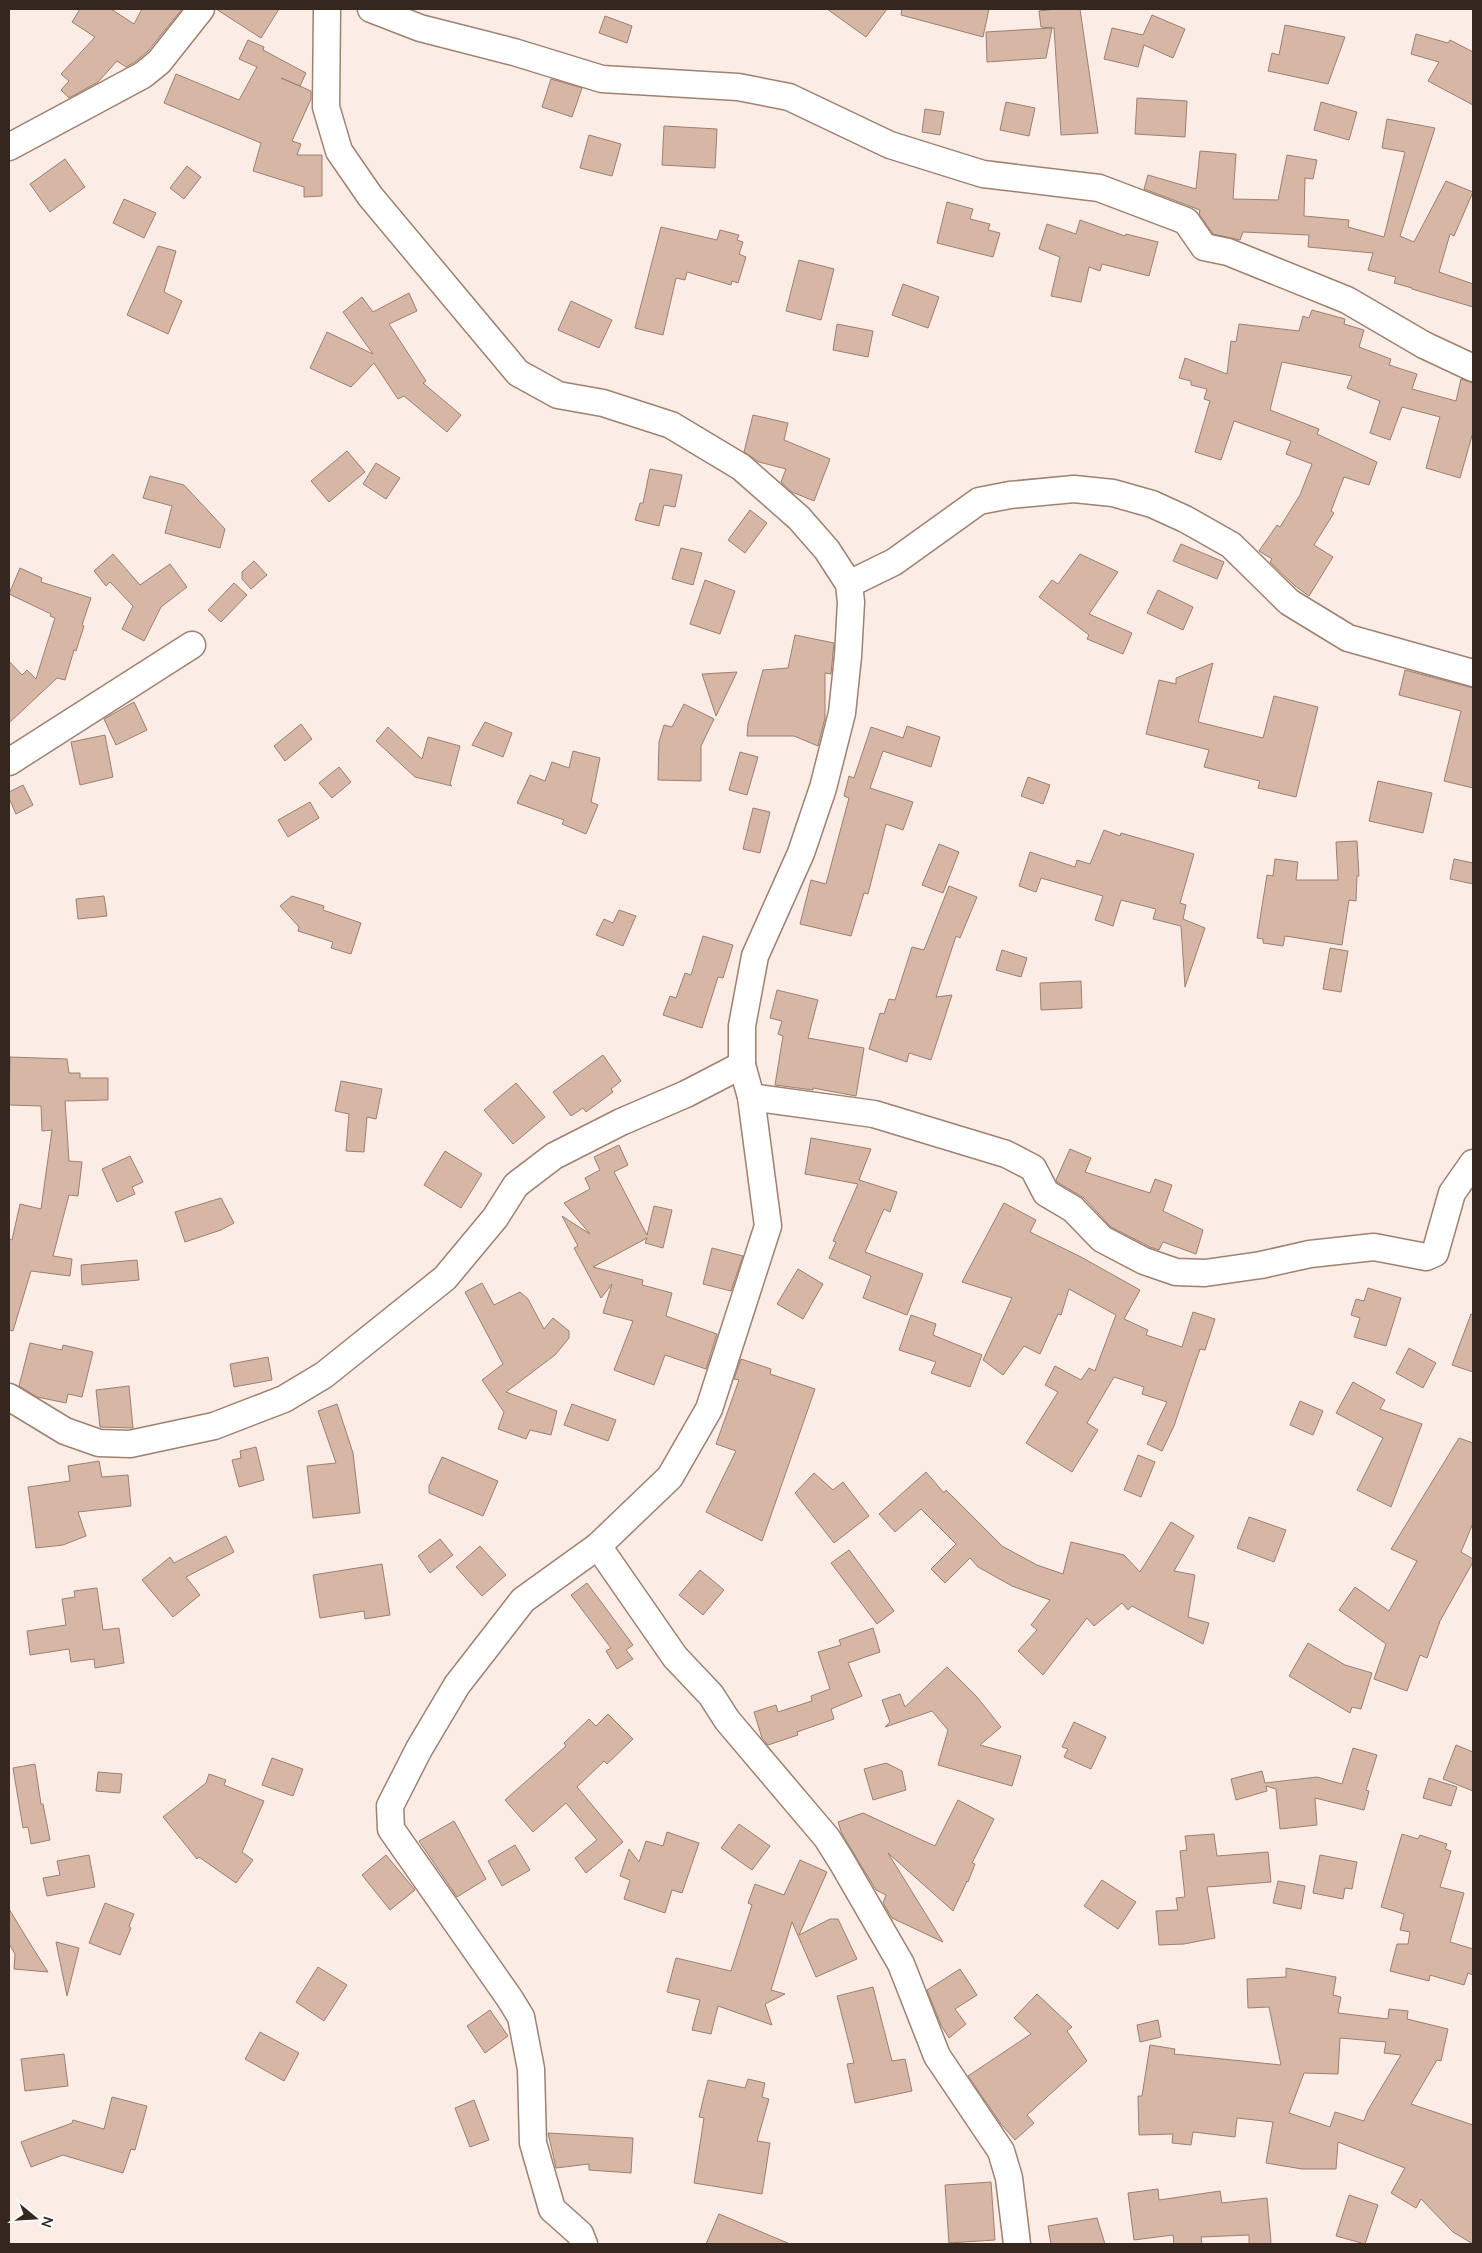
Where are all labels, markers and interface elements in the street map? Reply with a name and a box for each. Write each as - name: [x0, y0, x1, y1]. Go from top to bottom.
- north arrow: [10, 2193, 60, 2243]
- text: N: [37, 2214, 58, 2230]

